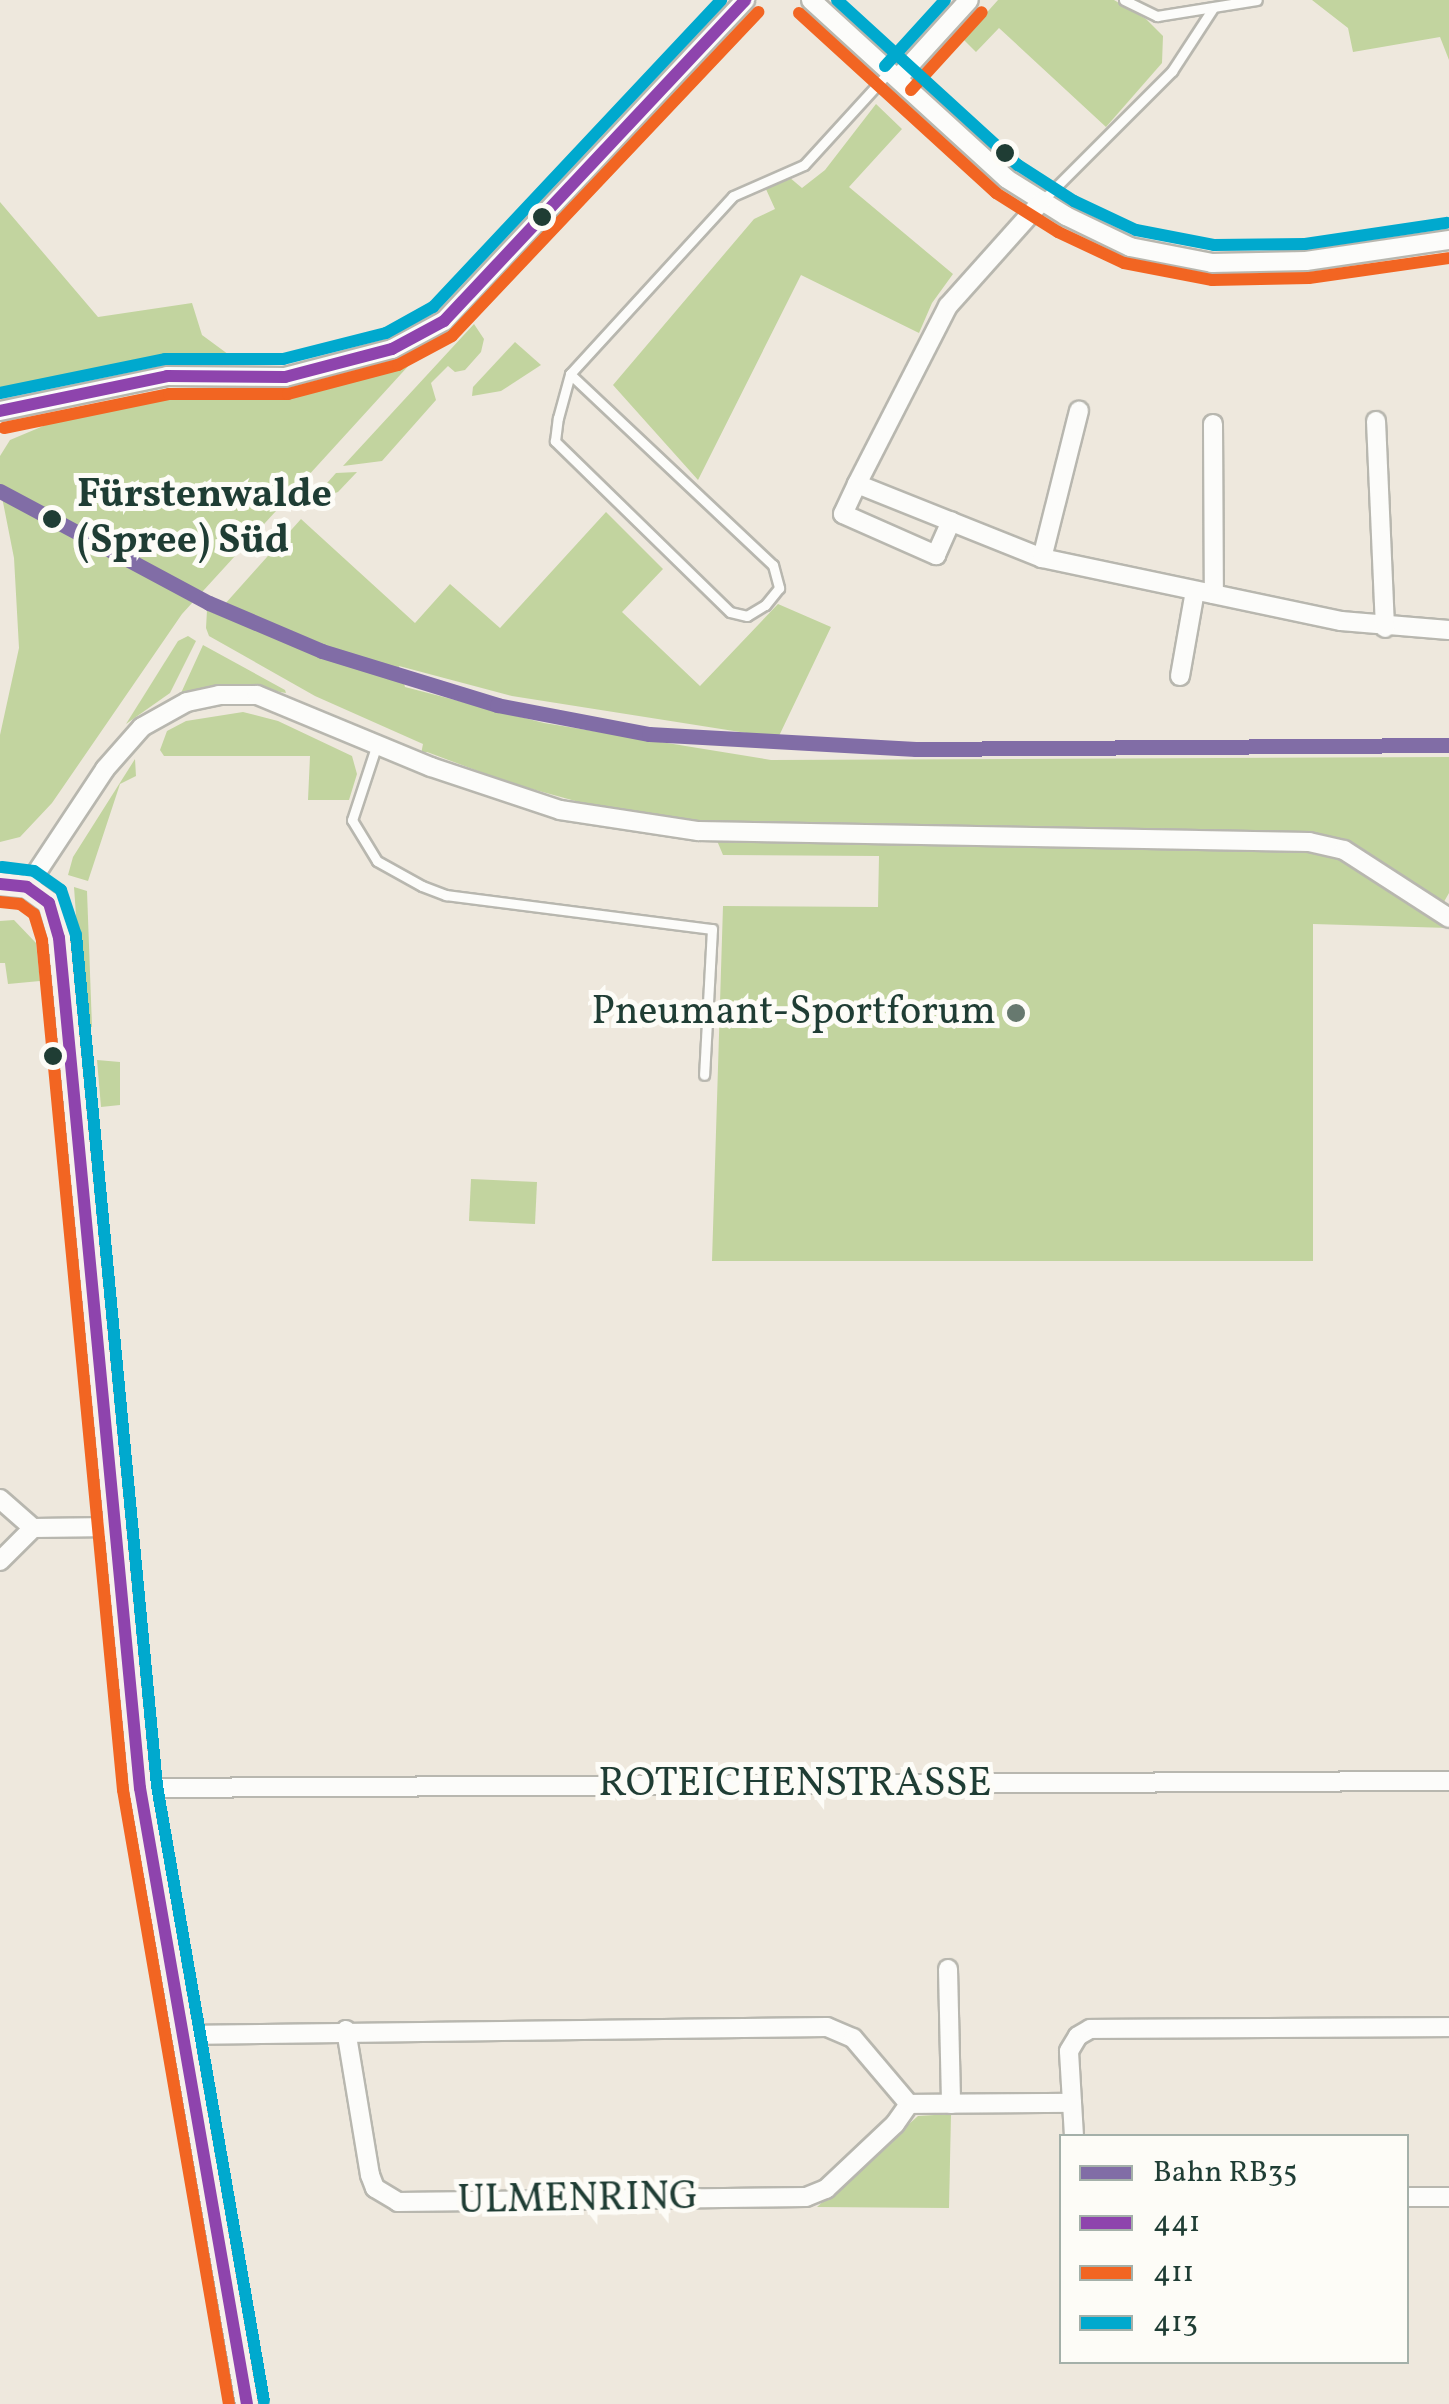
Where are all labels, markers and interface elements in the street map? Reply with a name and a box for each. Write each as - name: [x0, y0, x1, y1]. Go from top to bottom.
- unlabelled marker: [995, 143, 1015, 163]
- unlabelled marker: [532, 207, 552, 227]
- place label: Fürstenwalde (Spree) Süd: [77, 472, 332, 566]
- marker: Fürstenwalde (Spree) Süd: [36, 503, 68, 535]
- place label: Pneumant-Sportforum: [591, 989, 996, 1037]
- marker: Pneumant-Sportforum: [1005, 1002, 1027, 1024]
- unlabelled marker: [43, 1046, 63, 1066]
- street label: ROTEICHENSTRASSE: [598, 1761, 992, 1809]
- legend: [1059, 2134, 1409, 2364]
- text: Bahn RB35: [1153, 2152, 1297, 2194]
- street label: ULMENRING: [457, 2174, 699, 2226]
- text: 441: [1153, 2202, 1200, 2244]
- text: 411: [1153, 2252, 1194, 2294]
- text: 413: [1153, 2302, 1198, 2344]

